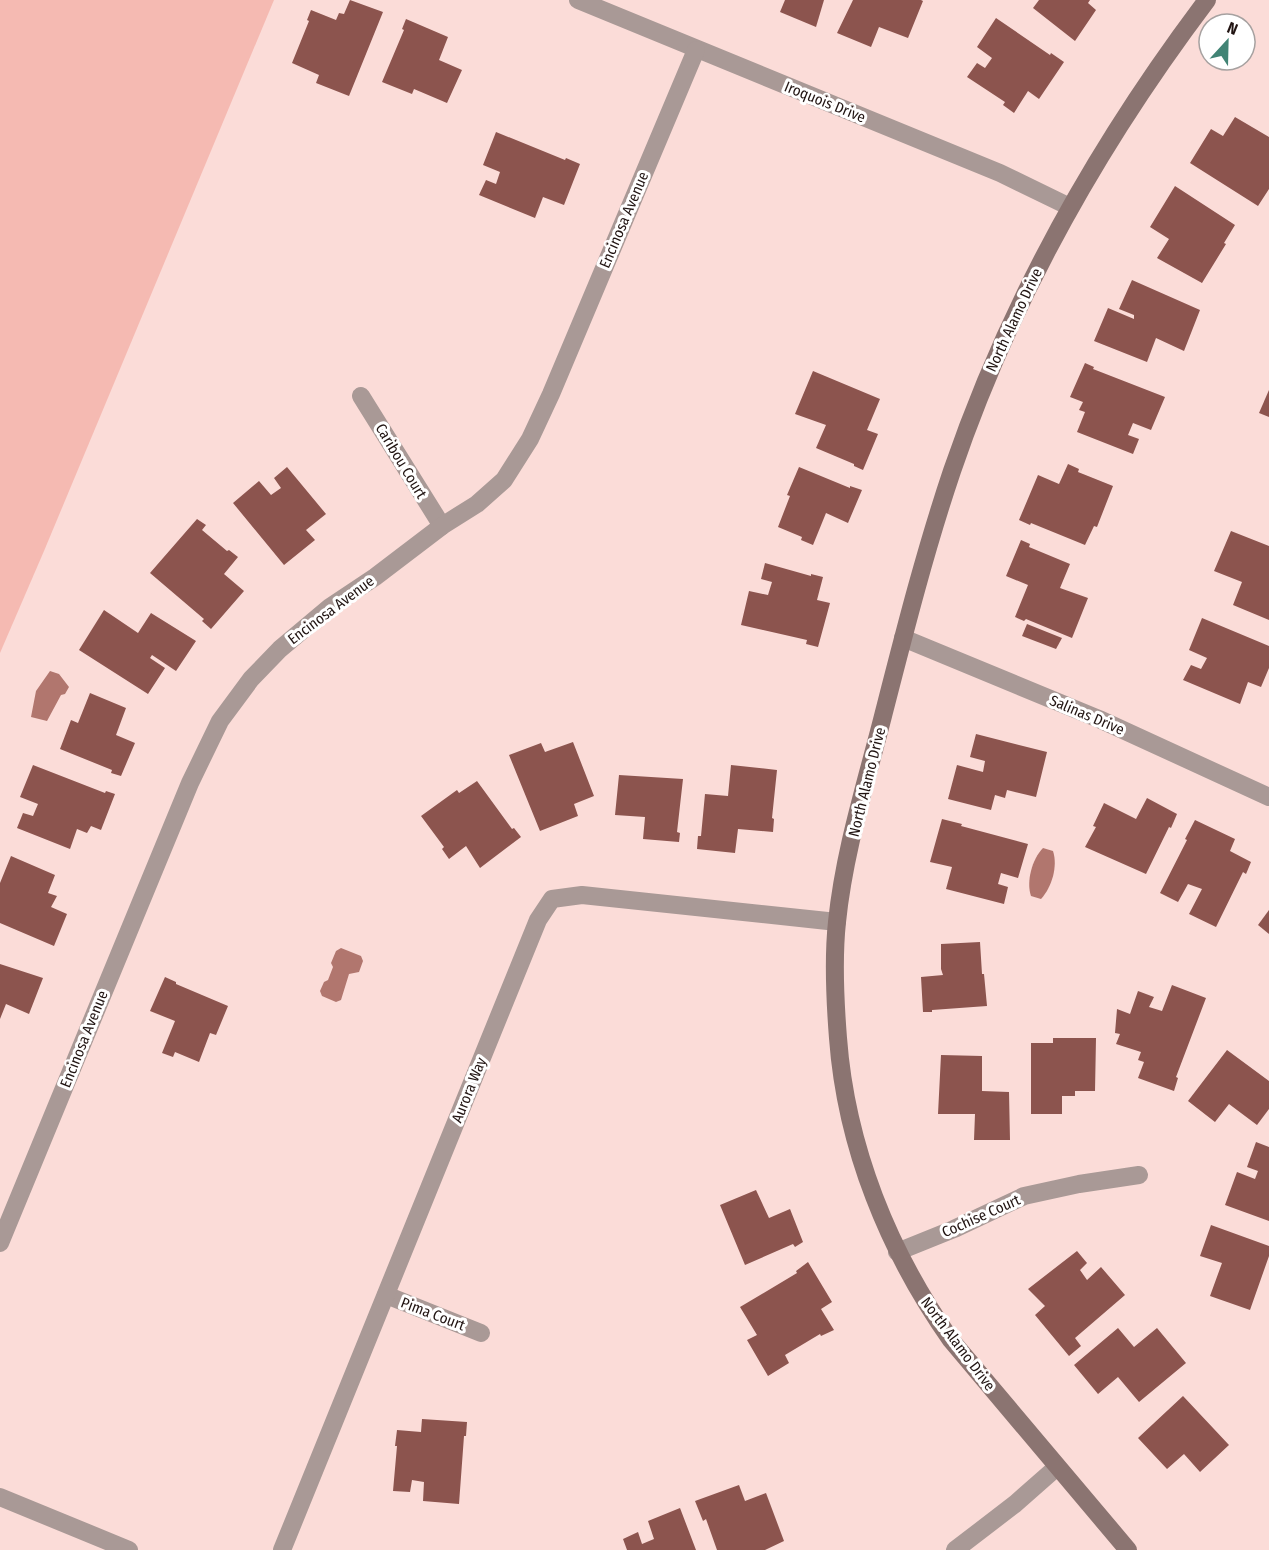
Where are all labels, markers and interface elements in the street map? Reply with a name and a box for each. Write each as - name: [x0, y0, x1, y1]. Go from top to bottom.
- north arrow: [1197, 12, 1257, 72]
- text: N: [1224, 18, 1240, 39]
- street label: Iroquois Drive: [782, 78, 868, 126]
- street label: Encinosa Avenue: [596, 169, 652, 271]
- street label: North Alamo Drive: [982, 265, 1046, 375]
- street label: Caribou Court: [372, 420, 430, 502]
- street label: Encinosa Avenue: [284, 572, 378, 648]
- street label: Salinas Drive: [1047, 691, 1127, 739]
- street label: North Alamo Drive: [845, 725, 889, 839]
- street label: Encinosa Avenue: [56, 988, 112, 1090]
- street label: Aurora Way: [448, 1055, 490, 1125]
- street label: Cochise Court: [939, 1191, 1023, 1241]
- street label: Pima Court: [398, 1294, 468, 1334]
- street label: North Alamo Drive: [917, 1294, 999, 1394]

